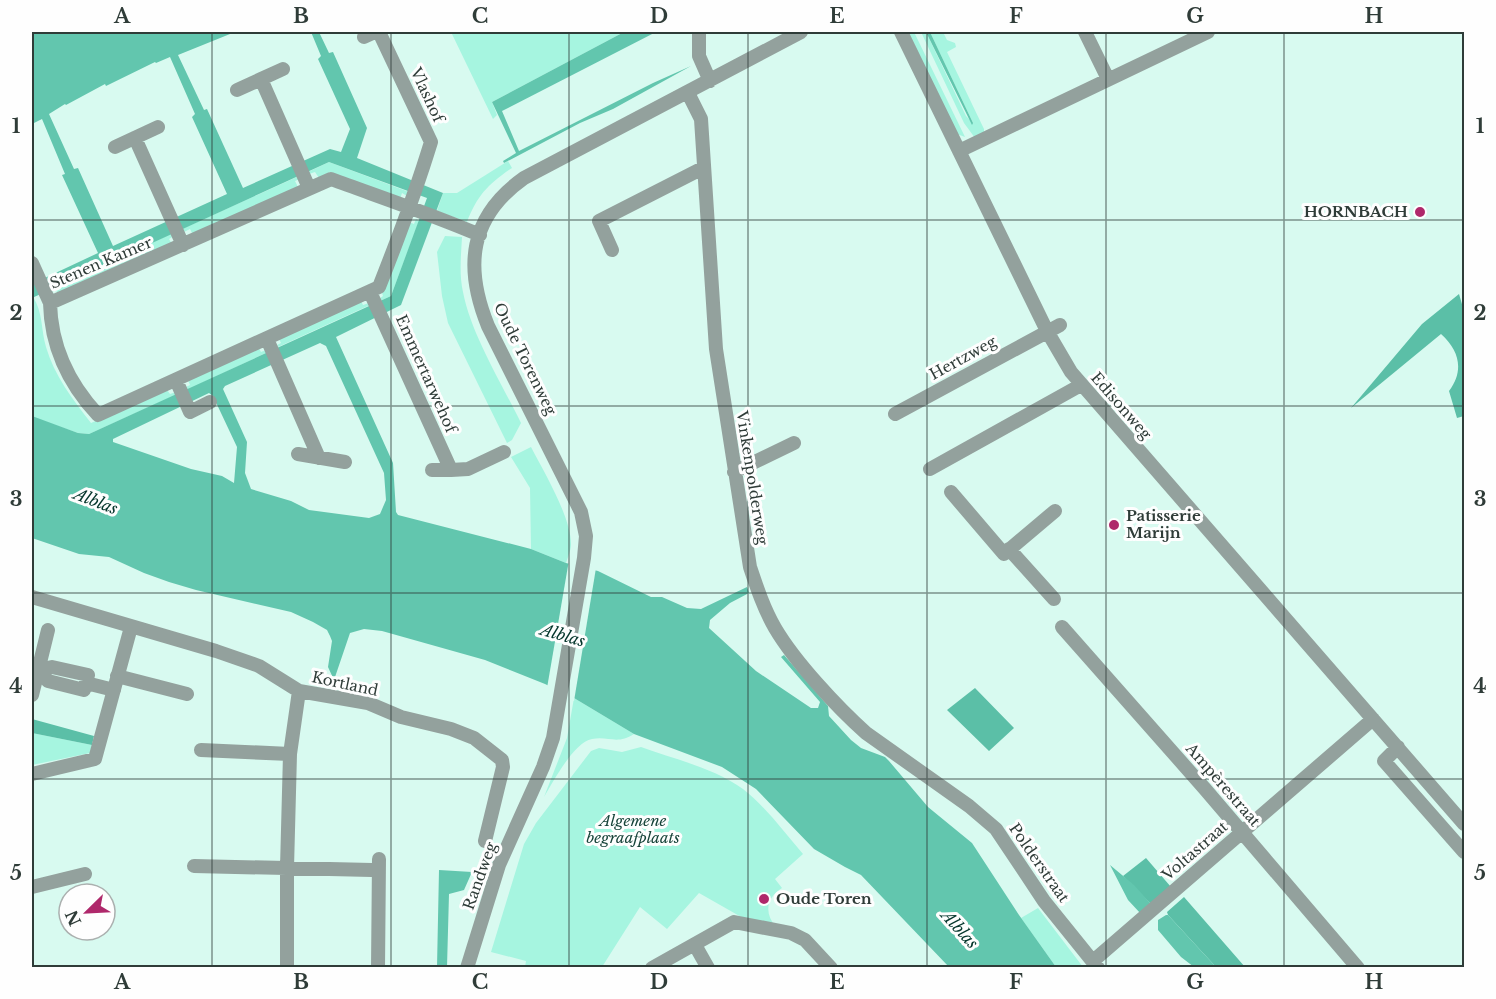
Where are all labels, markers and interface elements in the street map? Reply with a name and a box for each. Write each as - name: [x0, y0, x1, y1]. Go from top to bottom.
- text: A: [113, 4, 131, 28]
- text: B: [293, 4, 309, 28]
- text: C: [472, 4, 488, 28]
- text: D: [650, 4, 668, 28]
- text: E: [829, 4, 845, 28]
- text: F: [1009, 4, 1023, 28]
- text: G: [1186, 4, 1204, 28]
- text: H: [1365, 4, 1384, 28]
- street label: Vlashof: [406, 63, 449, 127]
- text: 1: [12, 114, 21, 138]
- text: 1: [1476, 114, 1485, 138]
- place label: HORNBACH: [1304, 202, 1408, 221]
- marker: HORNBACH: [1413, 205, 1427, 219]
- street label: Stenen Kamer: [47, 232, 156, 293]
- street label: Oude Torenweg: [490, 299, 561, 419]
- text: 2: [9, 301, 23, 325]
- text: 2: [1473, 301, 1487, 325]
- street label: Emmertarwehof: [392, 312, 462, 438]
- street label: Hertzweg: [926, 331, 1000, 384]
- street label: Edisonweg: [1087, 368, 1156, 444]
- street label: Vinkenpolderweg: [732, 409, 773, 547]
- water label: Alblas: [69, 483, 121, 518]
- text: 3: [10, 487, 22, 511]
- text: 3: [1474, 487, 1486, 511]
- place label: Patisserie Marijn: [1126, 506, 1201, 542]
- marker: Patisserie Marijn: [1107, 518, 1121, 532]
- water label: Alblas: [537, 619, 588, 651]
- street label: Kortland: [310, 667, 380, 700]
- text: 4: [9, 674, 23, 698]
- text: 4: [1473, 674, 1487, 698]
- street label: Ampèrestraat: [1181, 738, 1265, 830]
- park label: Algemene begraafplaats: [586, 811, 680, 847]
- street label: Voltastraat: [1157, 817, 1232, 885]
- street label: Polderstraat: [1005, 819, 1074, 906]
- street label: Randweg: [459, 838, 501, 912]
- text: 5: [10, 861, 22, 885]
- text: 5: [1474, 861, 1486, 885]
- north arrow: [57, 882, 117, 942]
- place label: Oude Toren: [776, 889, 872, 908]
- marker: Oude Toren: [757, 892, 771, 906]
- water label: Alblas: [936, 904, 983, 953]
- text: N: [61, 907, 85, 929]
- text: A: [113, 970, 131, 994]
- text: B: [293, 970, 309, 994]
- text: C: [472, 970, 488, 994]
- text: D: [650, 970, 668, 994]
- text: E: [829, 970, 845, 994]
- text: F: [1009, 970, 1023, 994]
- text: G: [1186, 970, 1204, 994]
- text: H: [1365, 970, 1384, 994]

